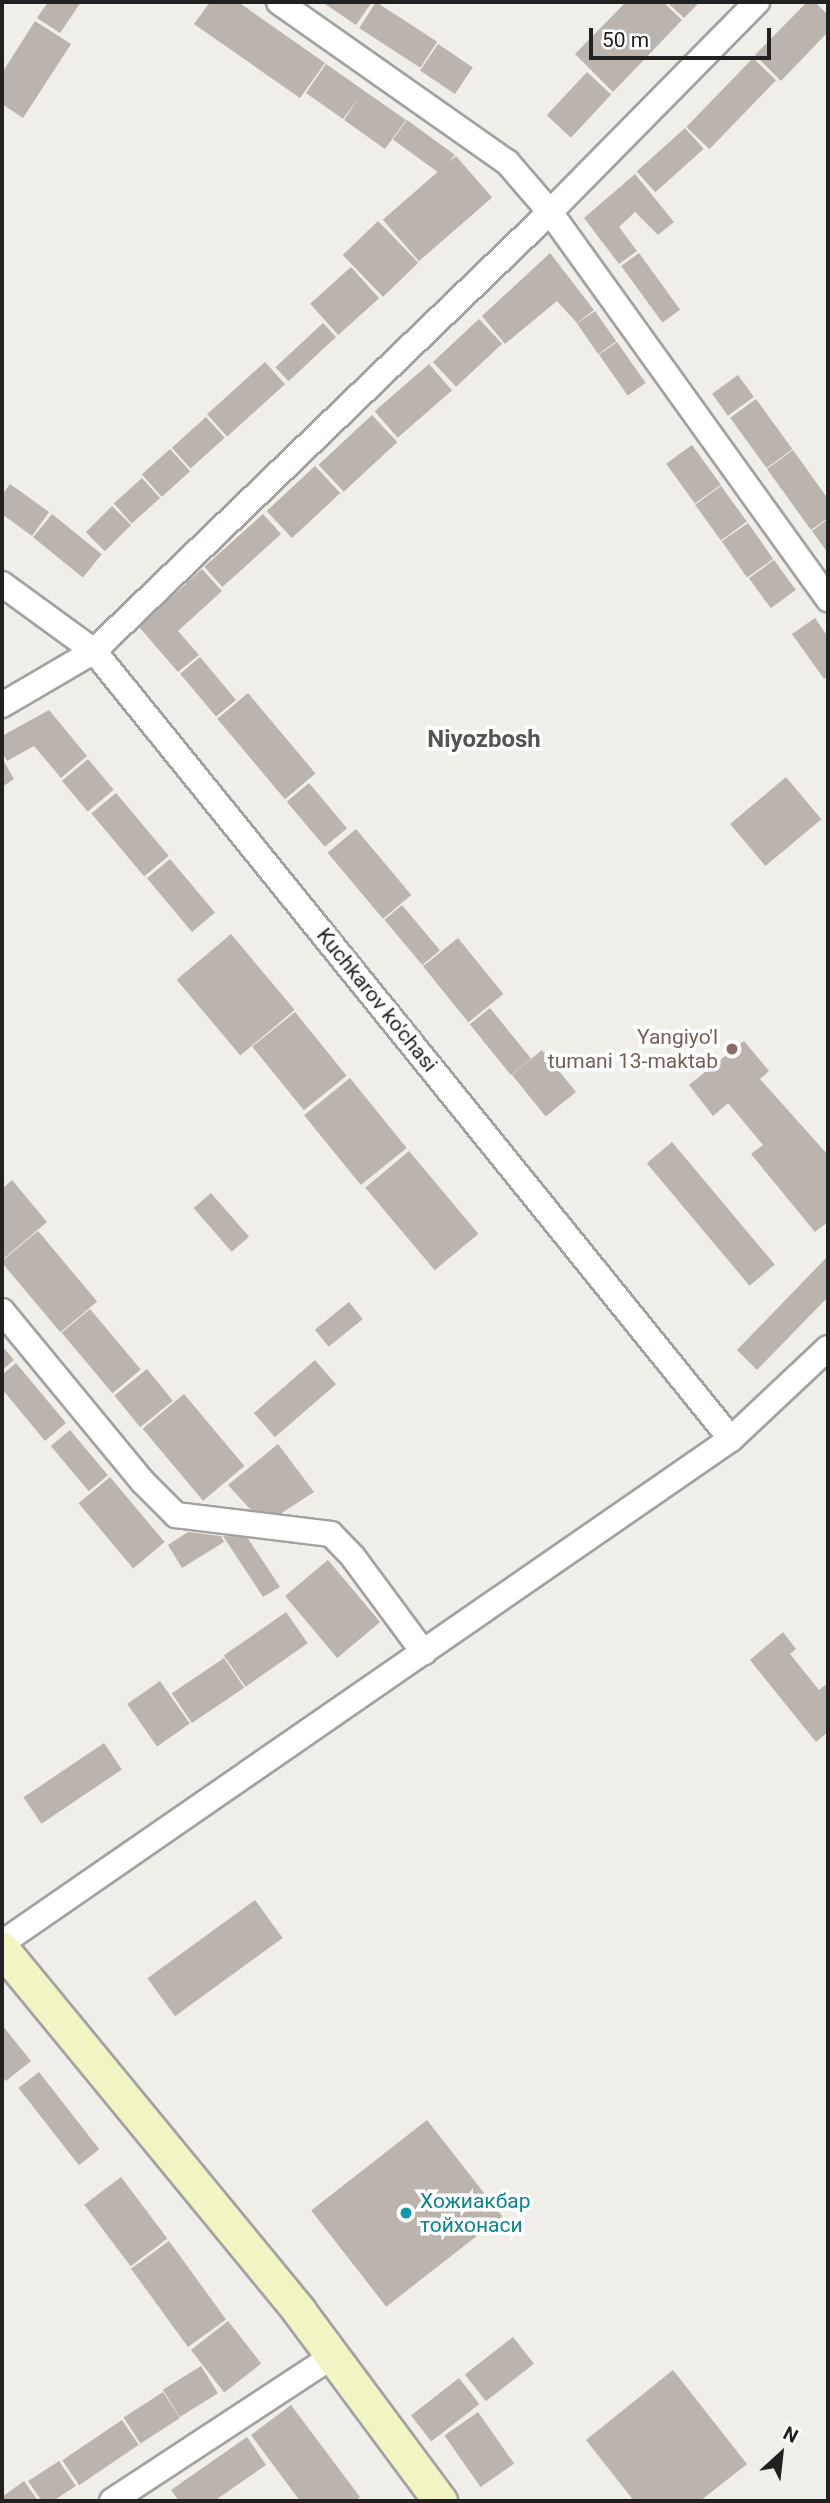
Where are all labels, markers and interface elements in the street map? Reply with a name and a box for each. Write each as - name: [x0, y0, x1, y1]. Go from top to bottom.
- scale bar: [592, 14, 774, 58]
- text: 50 m: [602, 28, 649, 52]
- district label: Niyozbosh: [427, 726, 541, 754]
- street label: Kuchkarov ko'chasi: [311, 923, 443, 1077]
- place label: Yangiyo'l tumani 13-maktab: [548, 1024, 718, 1074]
- marker: Yangiyo'l tumani 13-maktab: [724, 1041, 740, 1057]
- place label: Хожиакбар тойхонаси: [420, 2188, 531, 2238]
- marker: Хожиакбар тойхонаси: [398, 2205, 414, 2221]
- north arrow: [746, 2419, 816, 2489]
- text: N: [780, 2422, 802, 2448]

